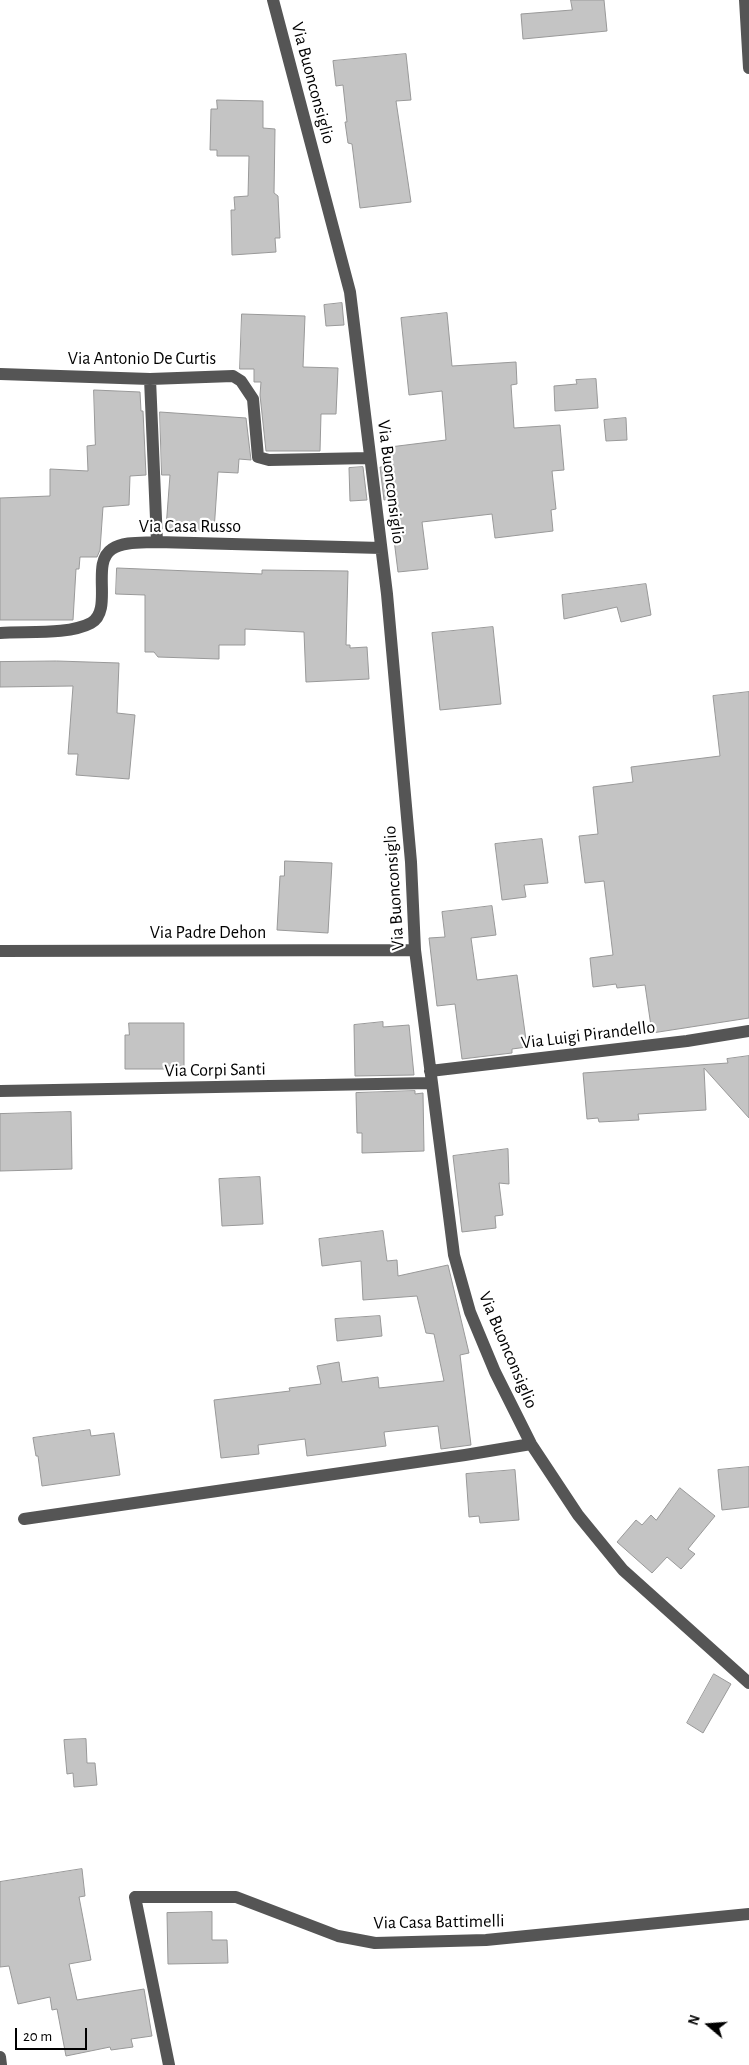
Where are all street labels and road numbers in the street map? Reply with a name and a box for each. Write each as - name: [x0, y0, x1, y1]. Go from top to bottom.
- street label: Via Buonconsiglio: [286, 20, 340, 146]
- street label: Via Antonio De Curtis: [68, 348, 216, 370]
- street label: Via Buonconsiglio: [373, 419, 409, 545]
- street label: Via Casa Russo: [139, 516, 241, 538]
- street label: Via Buonconsiglio: [379, 825, 409, 951]
- street label: Via Padre Dehon: [150, 922, 266, 944]
- street label: Via Luigi Pirandello: [520, 1016, 656, 1054]
- street label: Via Corpi Santi: [164, 1058, 266, 1082]
- street label: Via Buonconsiglio: [474, 1288, 542, 1412]
- street label: Via Casa Battimelli: [373, 1910, 505, 1934]

